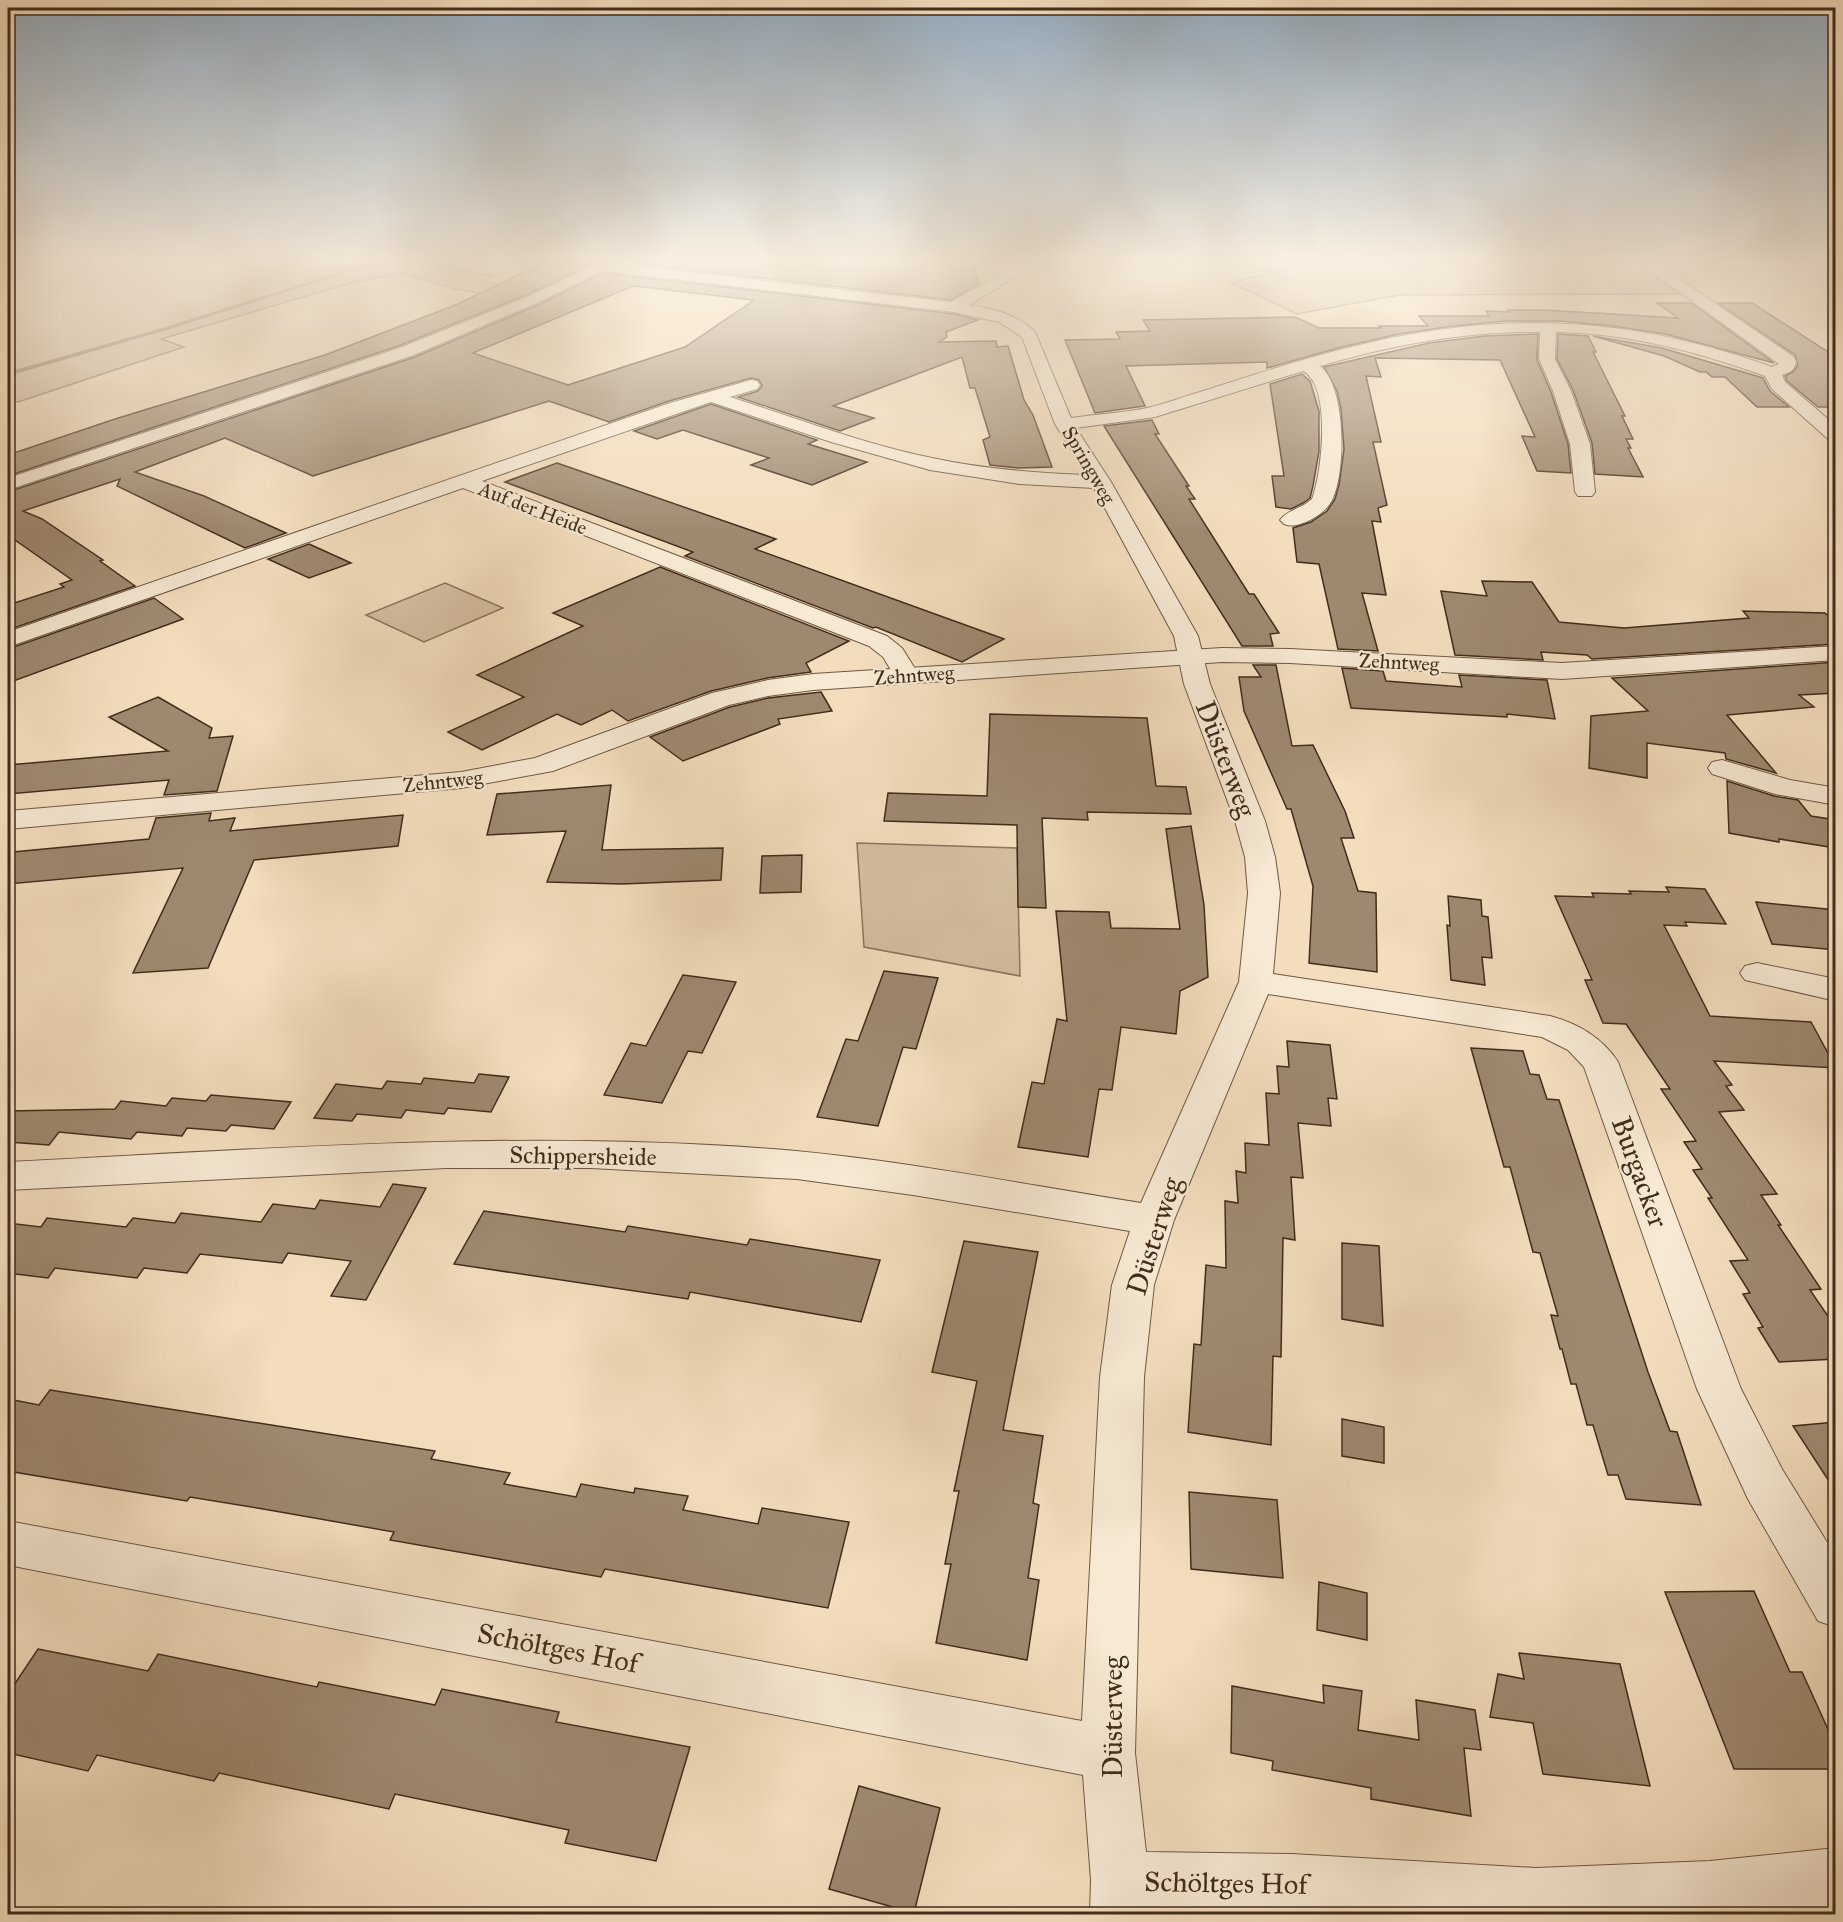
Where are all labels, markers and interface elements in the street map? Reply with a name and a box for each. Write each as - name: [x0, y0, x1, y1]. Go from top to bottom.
- street label: Springweg: [1056, 422, 1121, 509]
- street label: Auf der Heide: [474, 476, 591, 540]
- street label: Zehntweg: [1358, 648, 1440, 677]
- street label: Zehntweg: [873, 660, 956, 691]
- street label: Düsterweg: [1188, 696, 1265, 823]
- street label: Zehntweg: [402, 765, 485, 798]
- street label: Burgacker: [1604, 1112, 1676, 1233]
- street label: Schippersheide: [509, 1140, 657, 1172]
- street label: Düsterweg: [1118, 1172, 1190, 1300]
- street label: Schöltges Hof: [474, 1615, 646, 1682]
- street label: Düsterweg: [1095, 1655, 1130, 1778]
- street label: Schöltges Hof: [1144, 1864, 1313, 1902]

